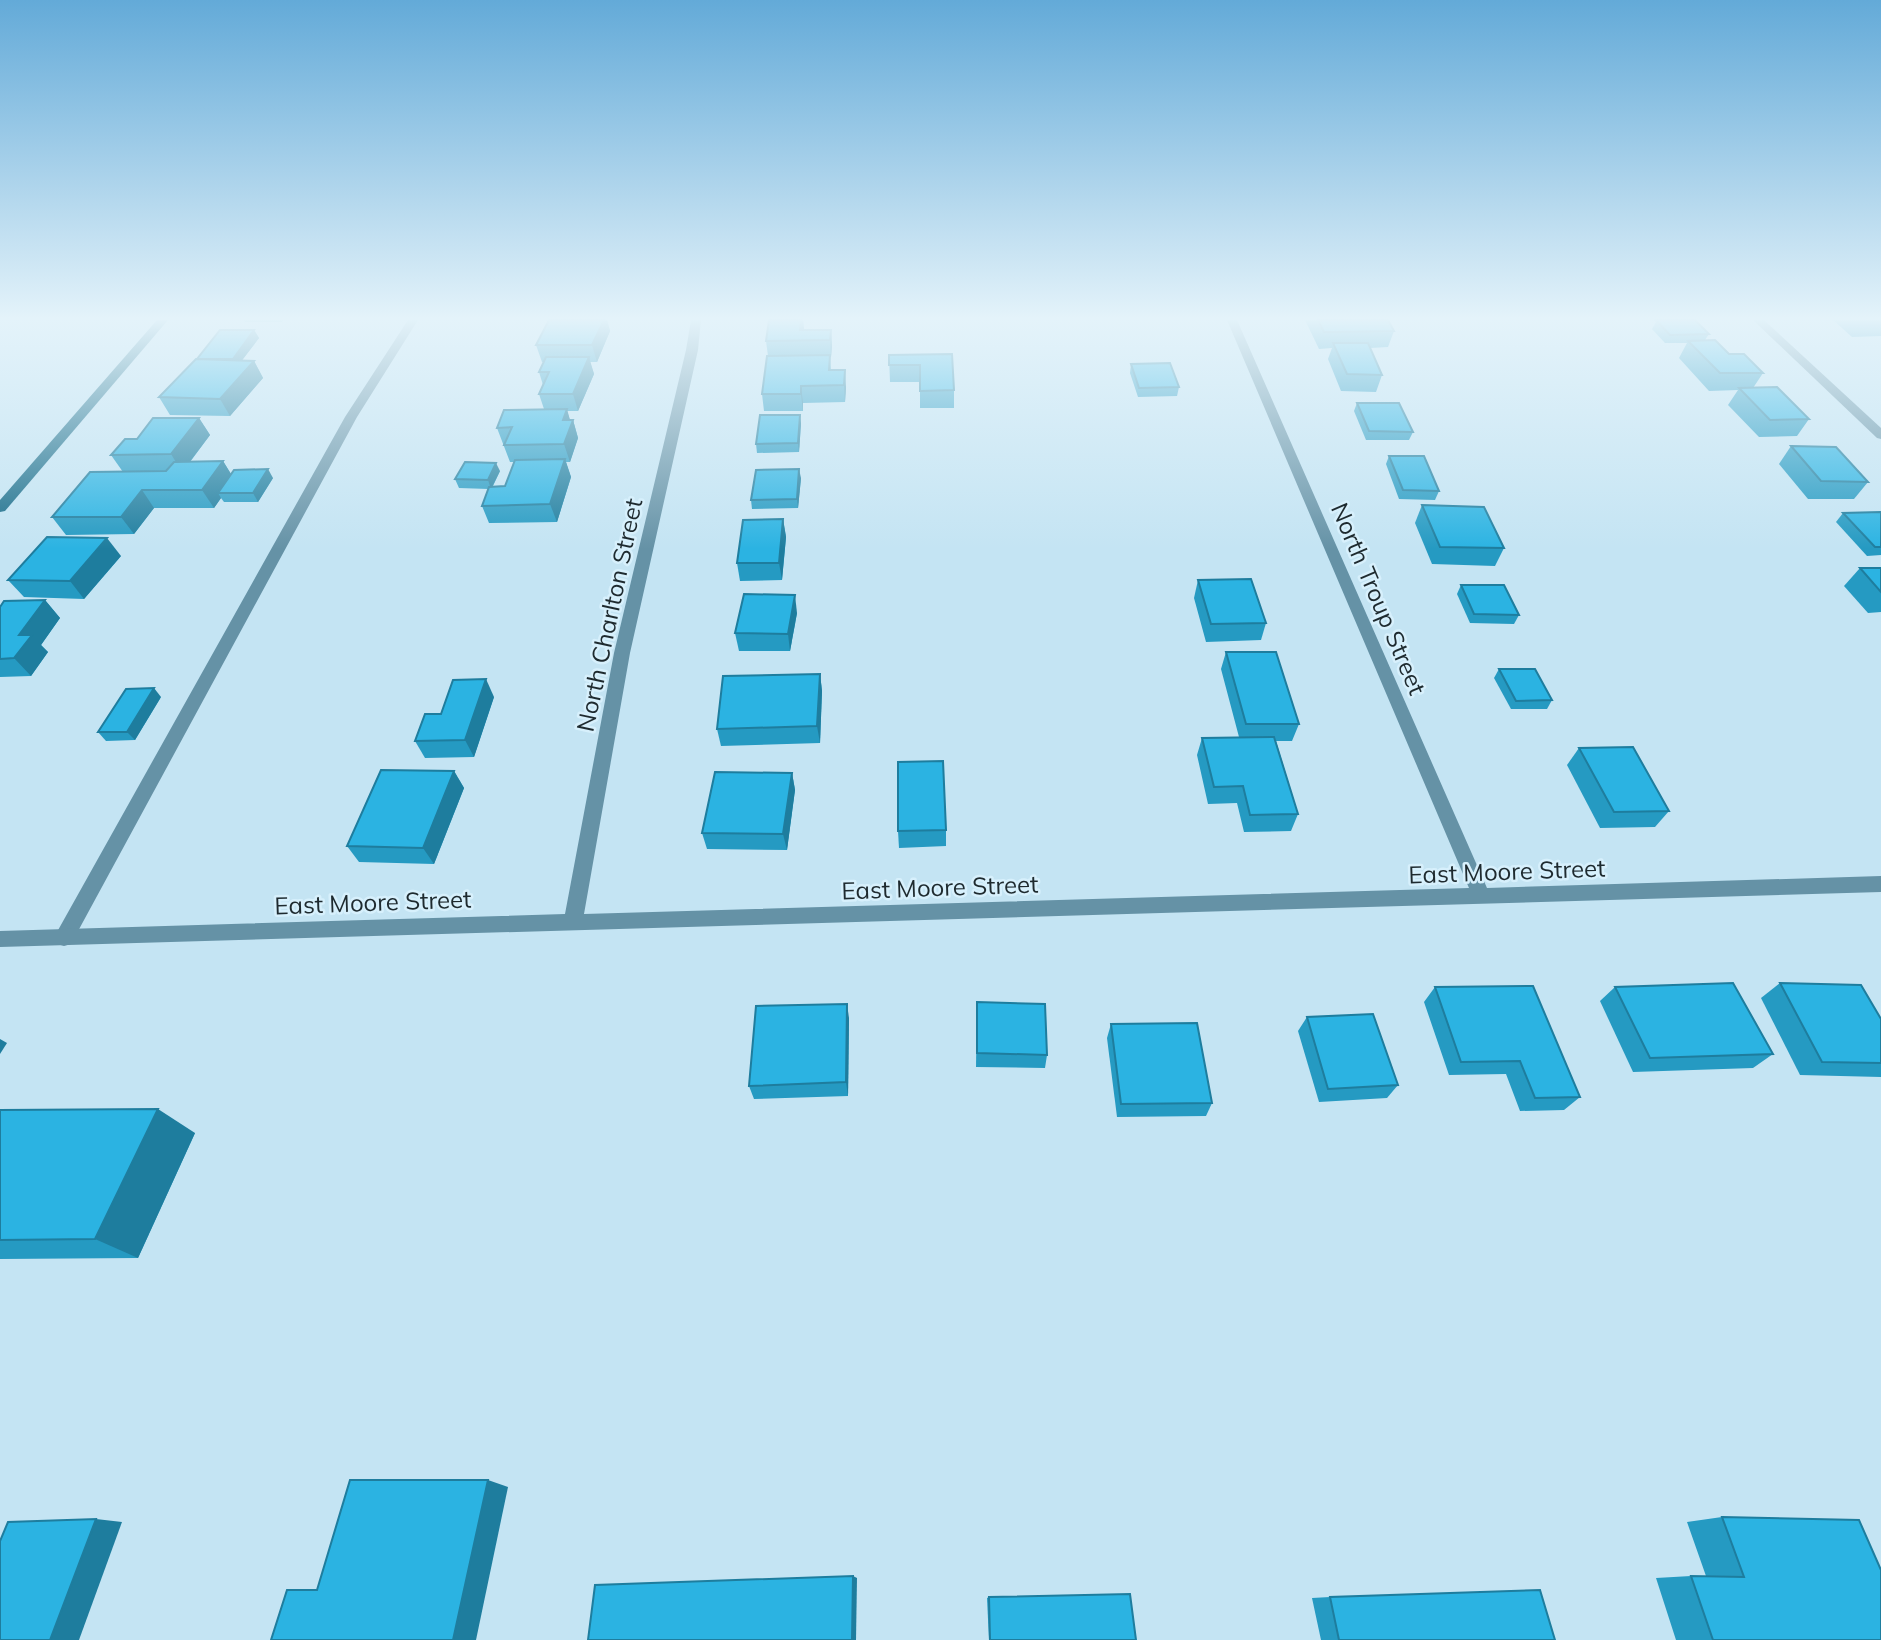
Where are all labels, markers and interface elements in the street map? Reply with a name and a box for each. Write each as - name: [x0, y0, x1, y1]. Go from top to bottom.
- street label: North Charlton Street: [570, 495, 648, 734]
- street label: North Troup Street: [1325, 498, 1433, 699]
- street label: East Moore Street: [1408, 853, 1606, 889]
- street label: East Moore Street: [841, 869, 1039, 905]
- street label: East Moore Street: [274, 884, 472, 920]

